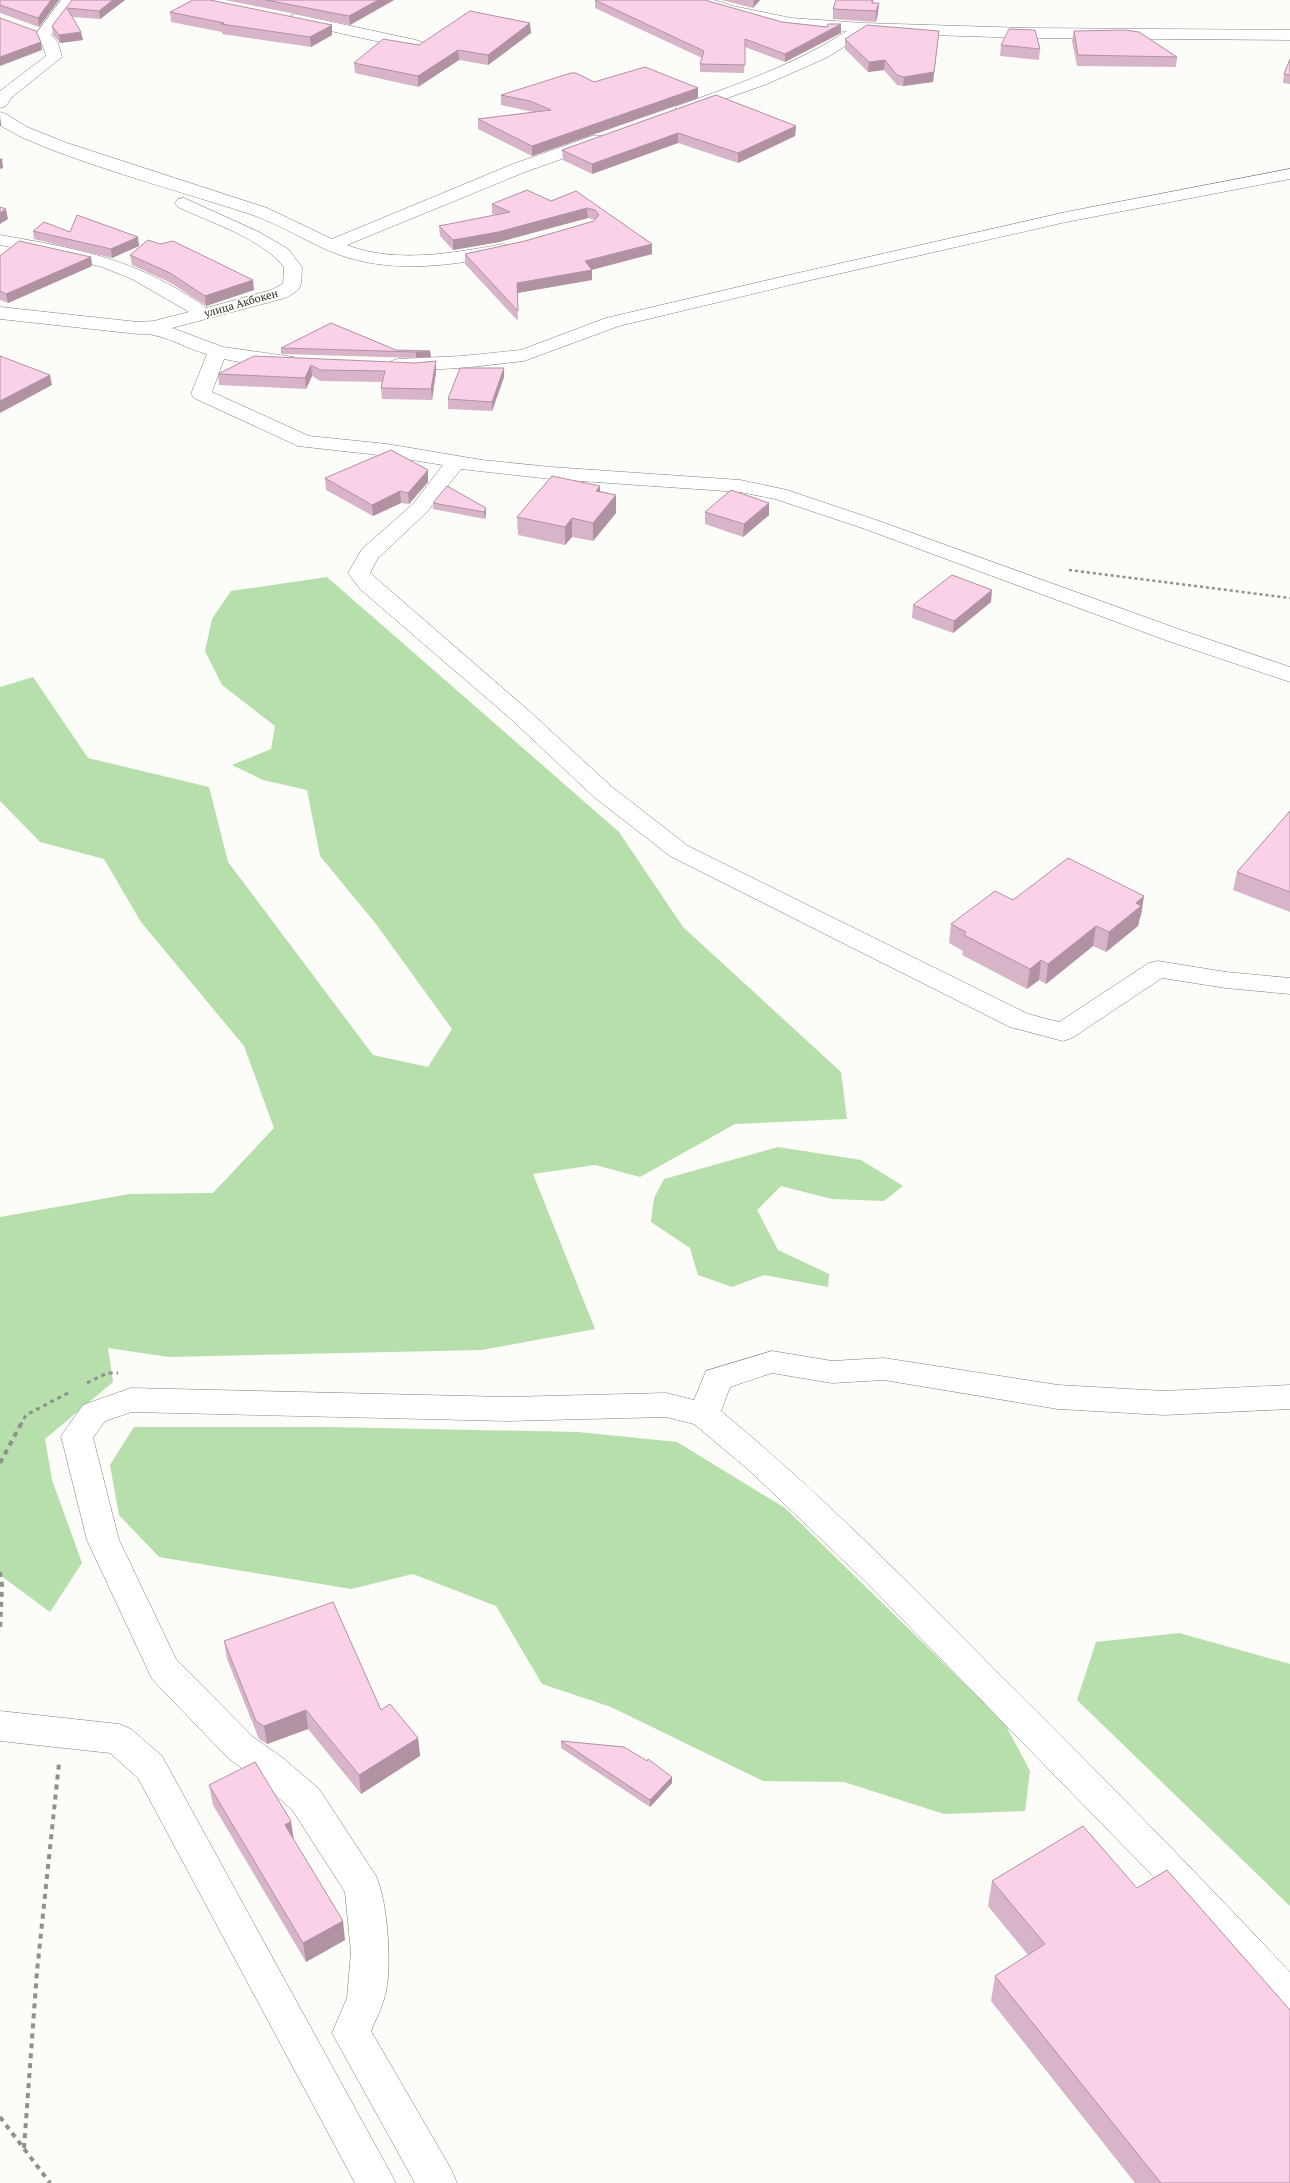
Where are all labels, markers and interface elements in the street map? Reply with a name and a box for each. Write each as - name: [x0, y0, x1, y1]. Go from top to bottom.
- street label: улица Акбокен: [201, 286, 280, 321]

